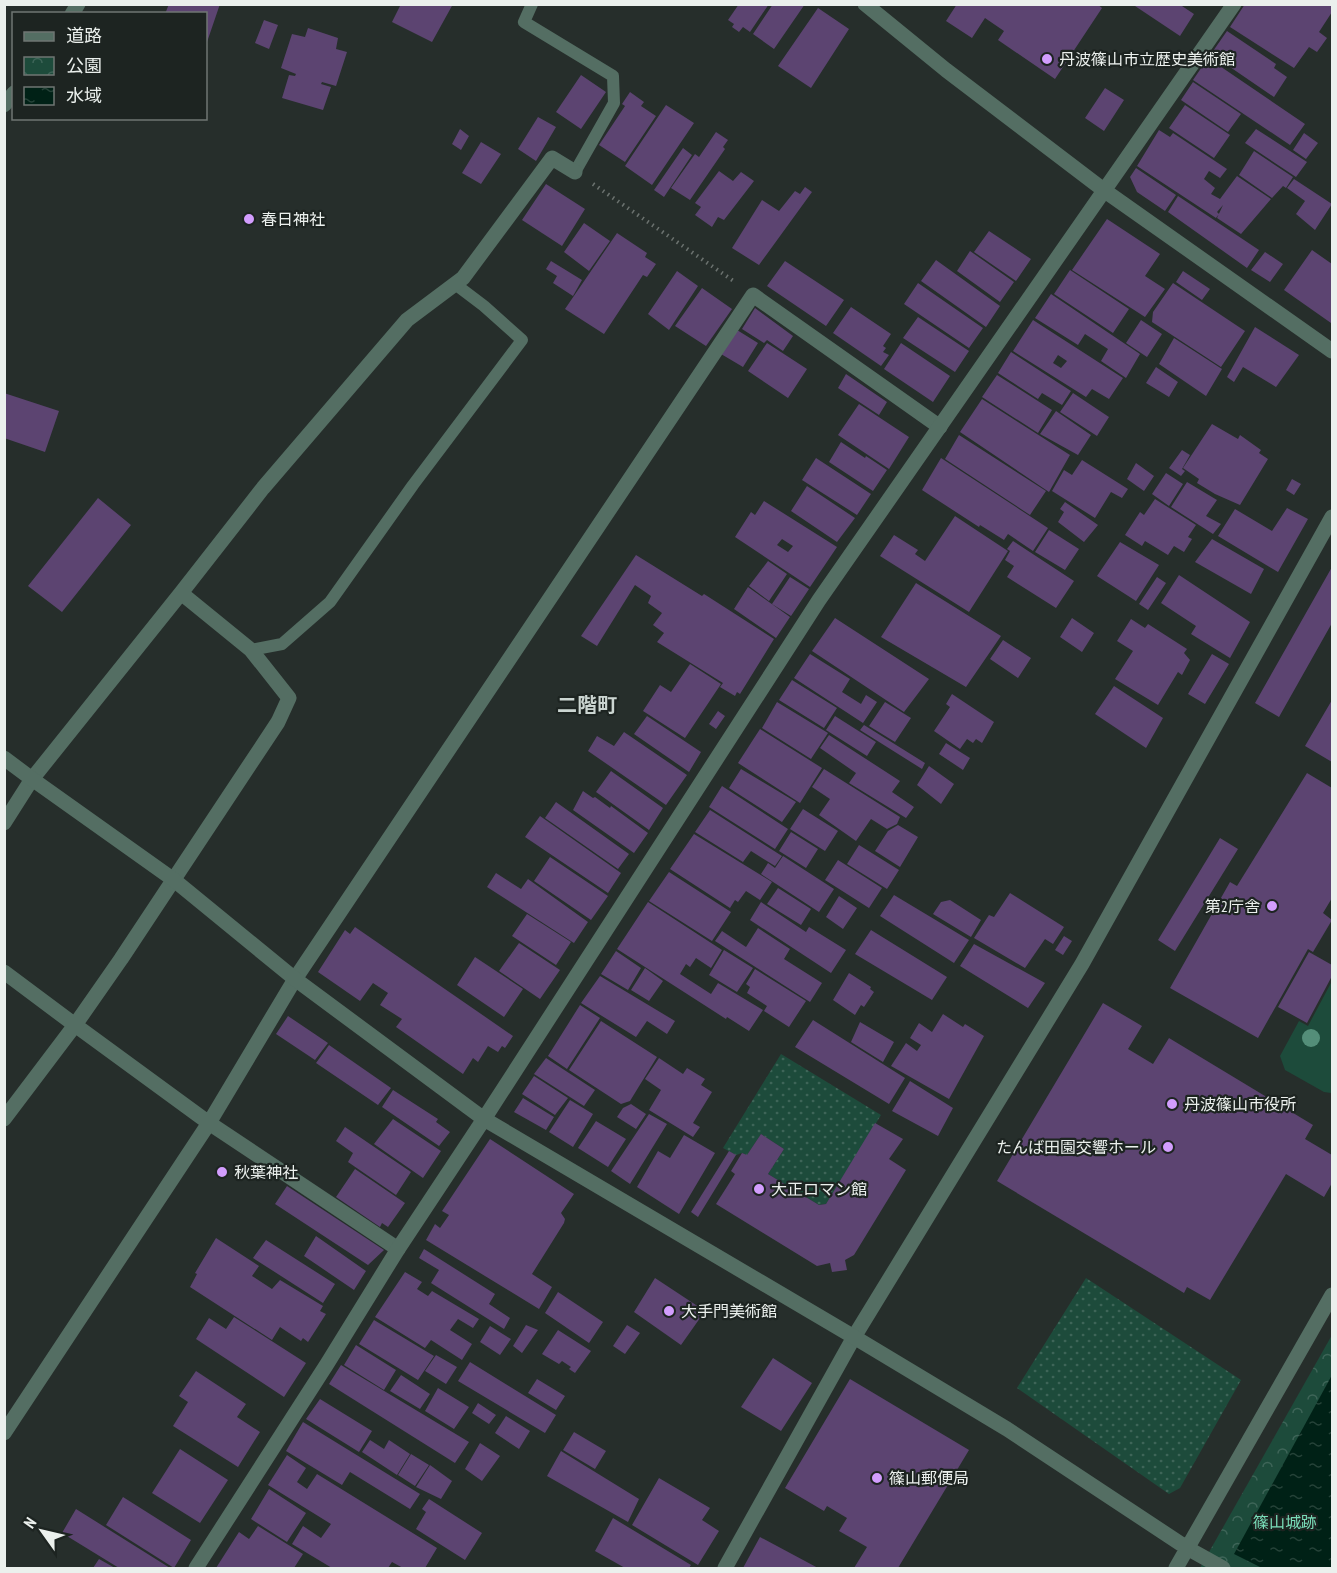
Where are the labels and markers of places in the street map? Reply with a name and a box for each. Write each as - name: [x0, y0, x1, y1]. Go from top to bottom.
- place label: 丹波篠山市立歴史美術館: [1059, 49, 1235, 69]
- marker: 丹波篠山市立歴史美術館: [1040, 52, 1054, 66]
- place label: 春日神社: [261, 209, 325, 229]
- marker: 春日神社: [242, 212, 256, 226]
- place label: 第2庁舎: [1205, 896, 1260, 916]
- marker: 第2庁舎: [1265, 899, 1279, 913]
- place label: 丹波篠山市役所: [1184, 1094, 1296, 1114]
- marker: 丹波篠山市役所: [1165, 1097, 1179, 1111]
- place label: たんば田園交響ホール: [996, 1137, 1156, 1157]
- marker: たんば田園交響ホール: [1161, 1140, 1175, 1154]
- place label: 秋葉神社: [234, 1162, 298, 1182]
- marker: 秋葉神社: [215, 1165, 229, 1179]
- place label: 大正ロマン館: [771, 1179, 867, 1199]
- marker: 大正ロマン館: [752, 1182, 766, 1196]
- place label: 大手門美術館: [681, 1301, 777, 1321]
- marker: 大手門美術館: [662, 1304, 676, 1318]
- place label: 篠山郵便局: [889, 1468, 969, 1488]
- marker: 篠山郵便局: [870, 1471, 884, 1485]

